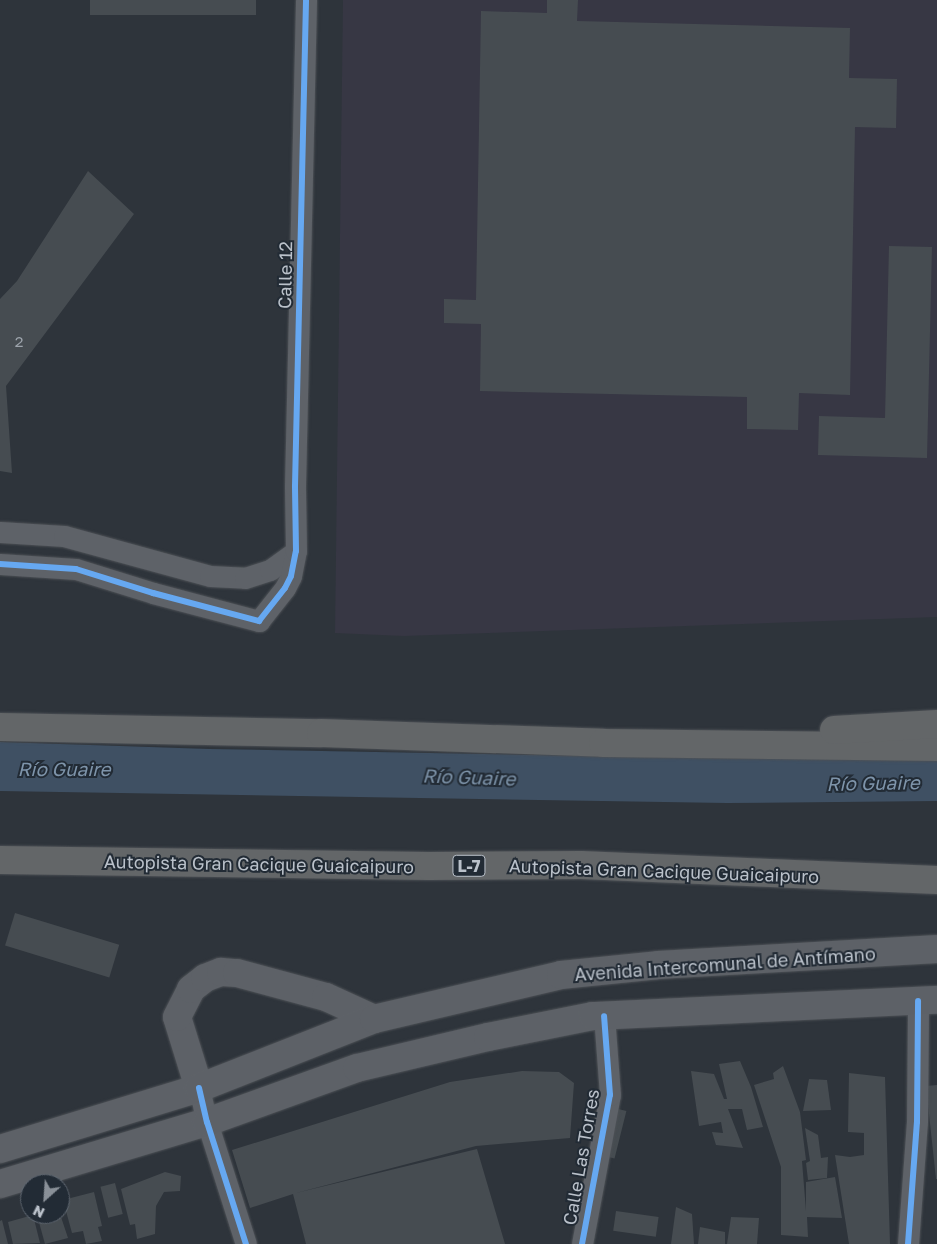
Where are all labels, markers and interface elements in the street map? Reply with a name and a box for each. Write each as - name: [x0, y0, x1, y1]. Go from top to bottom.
- street label: Calle 12: [274, 241, 296, 309]
- house number: 2: [15, 333, 23, 351]
- water label: Río Guaire: [17, 758, 111, 780]
- water label: Río Guaire: [422, 764, 516, 790]
- water label: Río Guaire: [826, 771, 920, 795]
- street label: Autopista Gran Cacique Guaicaipuro: [104, 850, 414, 878]
- road number: L-7: [452, 852, 486, 879]
- street label: Autopista Gran Cacique Guaicaipuro: [509, 855, 819, 887]
- street label: Avenida Intercomunal de Antímano: [574, 943, 876, 985]
- street label: Calle Las Torres: [558, 1087, 604, 1227]
- north arrow: [20, 1174, 70, 1224]
- text: N: [30, 1202, 47, 1222]

